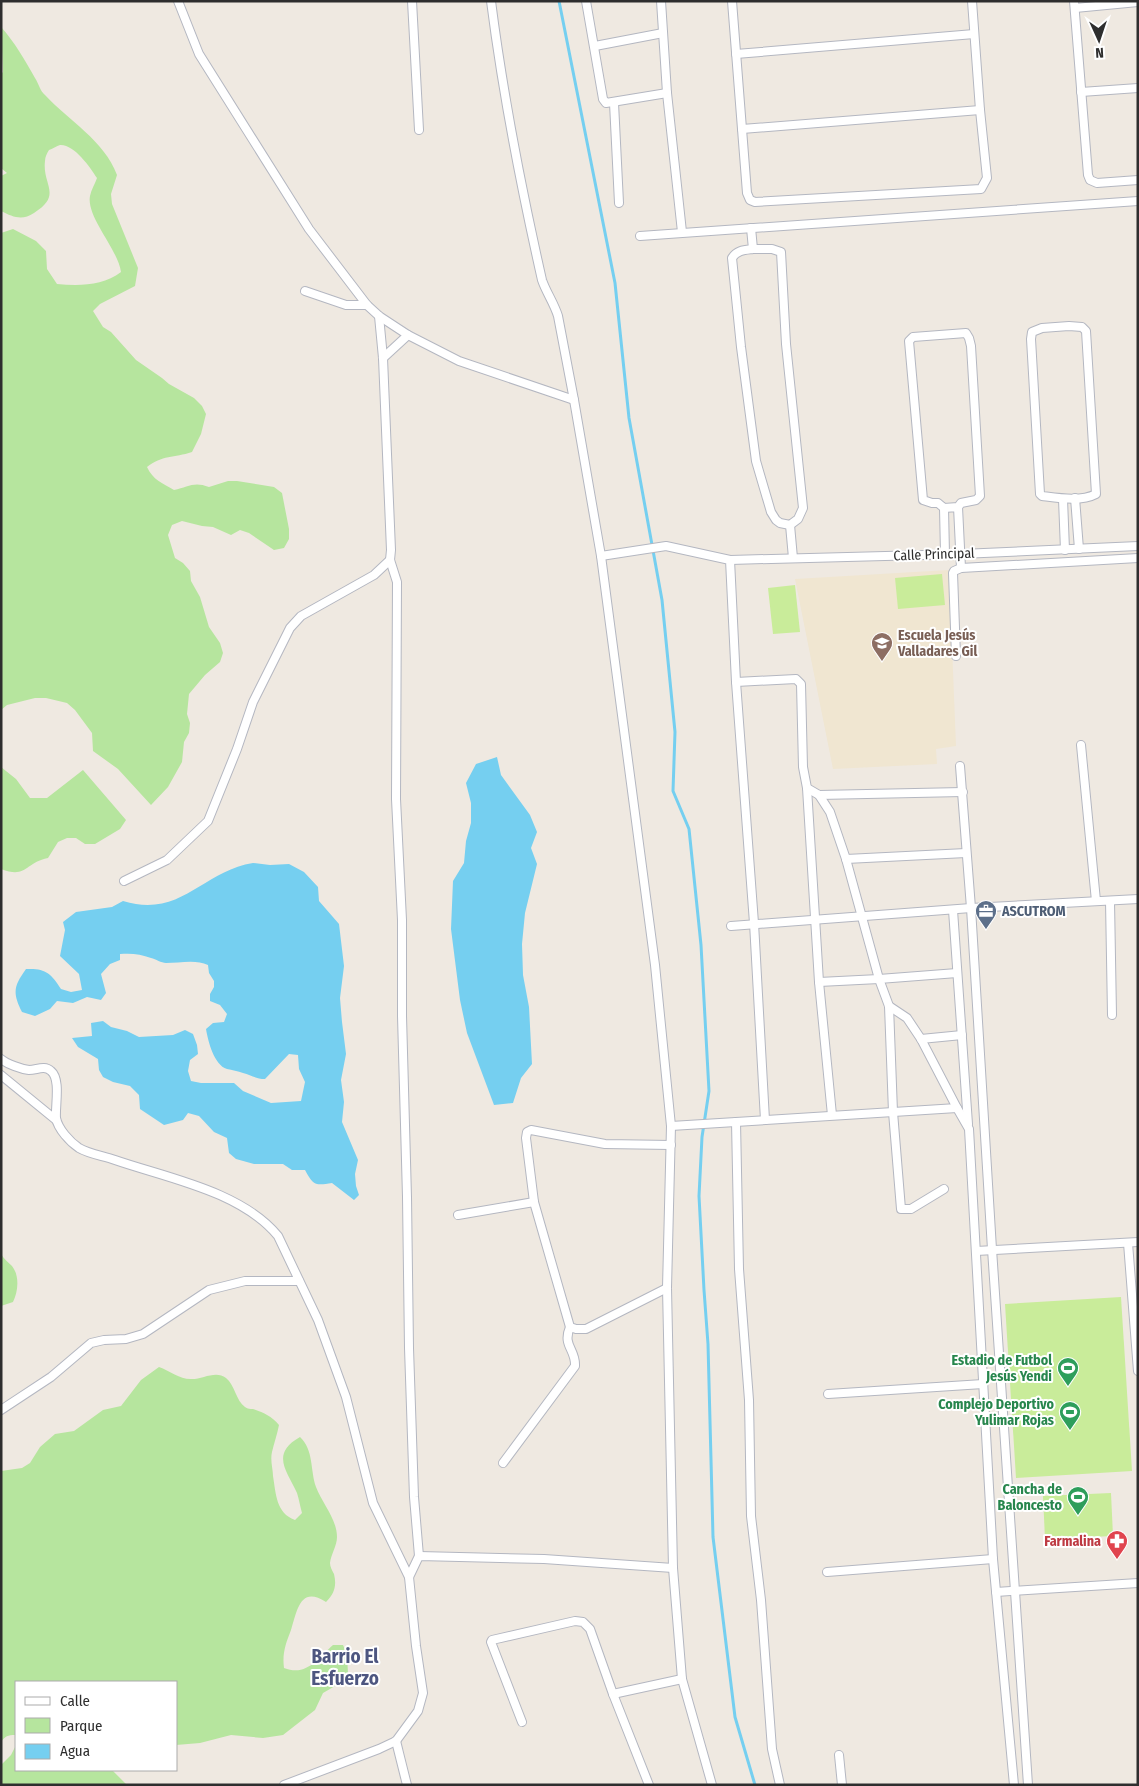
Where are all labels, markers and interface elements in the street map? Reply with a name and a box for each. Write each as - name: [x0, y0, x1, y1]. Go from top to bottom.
- north arrow: [1074, 15, 1124, 65]
- text: N: [1095, 44, 1104, 61]
- street label: Calle Principal: [893, 545, 975, 564]
- place label: Escuela Jesús Valladares Gil: [897, 627, 977, 660]
- school or university icon: Escuela Jesús Valladares Gil: [870, 631, 894, 662]
- office icon: ASCUTROM: [974, 899, 998, 930]
- place label: ASCUTROM: [1001, 903, 1066, 920]
- place label: Estadio de Futbol Jesús Yendi: [952, 1352, 1052, 1385]
- sports icon: Estadio de Futbol Jesús Yendi: [1056, 1356, 1080, 1387]
- place label: Complejo Deportivo Yulimar Rojas: [938, 1396, 1055, 1429]
- sports icon: Complejo Deportivo Yulimar Rojas: [1058, 1400, 1082, 1431]
- place label: Cancha de Baloncesto: [998, 1481, 1063, 1514]
- sports icon: Cancha de Baloncesto: [1066, 1485, 1090, 1516]
- pharmacy icon: Farmalina: [1105, 1529, 1129, 1560]
- place label: Farmalina: [1044, 1533, 1101, 1550]
- district label: Barrio El Esfuerzo: [311, 1645, 379, 1690]
- legend: [15, 1681, 178, 1771]
- text: Calle: [60, 1692, 90, 1710]
- text: Parque: [60, 1717, 103, 1735]
- text: Agua: [60, 1742, 90, 1760]

